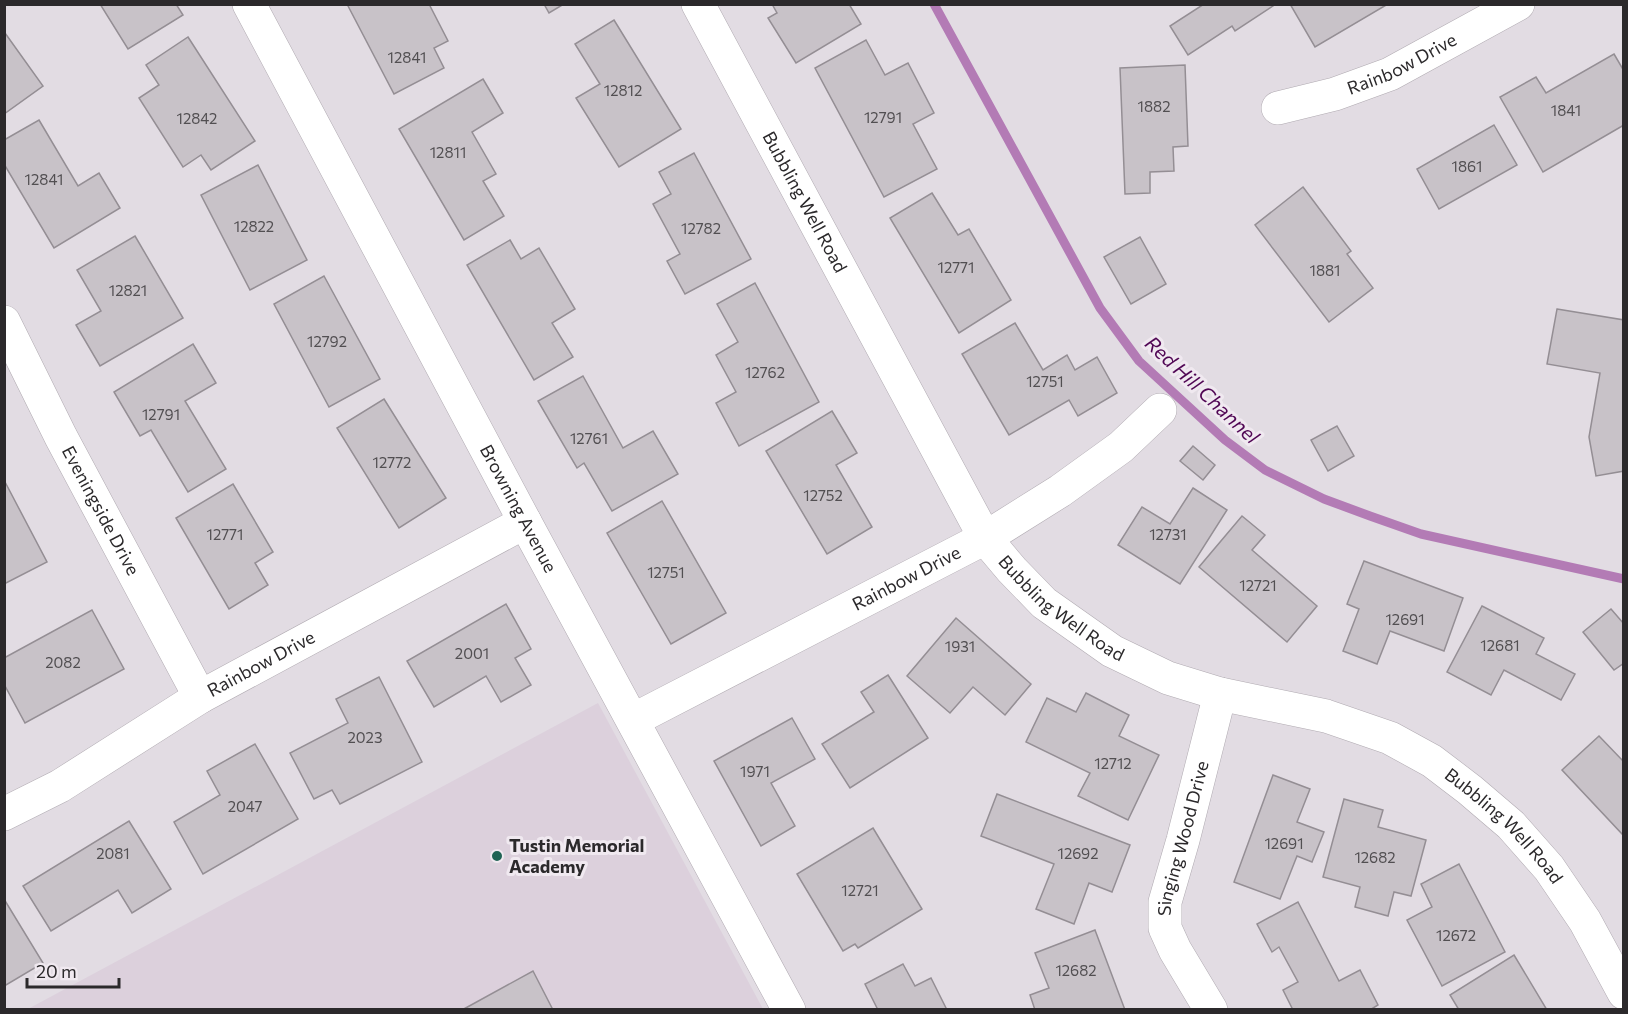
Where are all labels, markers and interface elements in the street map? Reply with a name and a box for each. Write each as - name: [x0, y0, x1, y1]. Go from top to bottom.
- street label: Rainbow Drive: [1344, 28, 1460, 99]
- house number: 12841: [388, 48, 426, 66]
- house number: 12812: [604, 81, 642, 99]
- house number: 1882: [1138, 97, 1170, 115]
- house number: 1841: [1551, 101, 1581, 119]
- house number: 12791: [864, 108, 902, 126]
- house number: 12842: [177, 109, 217, 127]
- street label: Bubbling Well Road: [759, 127, 852, 276]
- house number: 12811: [430, 143, 466, 161]
- house number: 1861: [1451, 157, 1483, 175]
- house number: 12841: [25, 170, 63, 188]
- house number: 12822: [234, 217, 274, 235]
- house number: 12782: [681, 219, 721, 237]
- house number: 12771: [938, 258, 974, 276]
- house number: 1881: [1309, 261, 1341, 279]
- house number: 12821: [109, 281, 147, 299]
- water label: Red Hill Channel: [1141, 330, 1265, 449]
- house number: 12792: [307, 332, 347, 350]
- house number: 12762: [745, 363, 785, 381]
- house number: 12751: [1026, 372, 1064, 390]
- house number: 12791: [142, 405, 180, 423]
- house number: 12761: [570, 429, 608, 447]
- street label: Browning Avenue: [476, 441, 562, 576]
- street label: Eveningside Drive: [58, 442, 145, 579]
- house number: 12772: [373, 453, 411, 471]
- house number: 12752: [803, 486, 843, 504]
- house number: 12771: [207, 525, 243, 543]
- house number: 12731: [1149, 525, 1187, 543]
- street label: Rainbow Drive: [848, 541, 964, 615]
- street label: Bubbling Well Road: [994, 550, 1128, 665]
- house number: 12751: [647, 563, 685, 581]
- house number: 12721: [1239, 576, 1277, 594]
- house number: 12691: [1385, 610, 1425, 628]
- street label: Rainbow Drive: [203, 625, 318, 701]
- house number: 12681: [1480, 636, 1520, 654]
- house number: 1931: [945, 637, 975, 655]
- house number: 2001: [455, 644, 489, 662]
- house number: 2082: [45, 653, 81, 671]
- house number: 2023: [348, 728, 382, 746]
- house number: 12712: [1094, 754, 1132, 772]
- street label: Singing Wood Drive: [1153, 758, 1213, 916]
- house number: 1971: [740, 762, 770, 780]
- street label: Bubbling Well Road: [1441, 763, 1568, 887]
- house number: 2047: [228, 797, 262, 815]
- place label: Tustin Memorial Academy: [509, 834, 645, 877]
- house number: 12691: [1264, 834, 1304, 852]
- house number: 2081: [96, 844, 130, 862]
- house number: 12692: [1058, 844, 1098, 862]
- house number: 12682: [1354, 848, 1396, 866]
- marker: Tustin Memorial Academy: [490, 849, 504, 863]
- house number: 12721: [841, 881, 879, 899]
- house number: 12672: [1436, 926, 1476, 944]
- scale bar: [27, 951, 118, 989]
- text: 20 m: [36, 960, 77, 982]
- house number: 12682: [1055, 961, 1097, 979]

